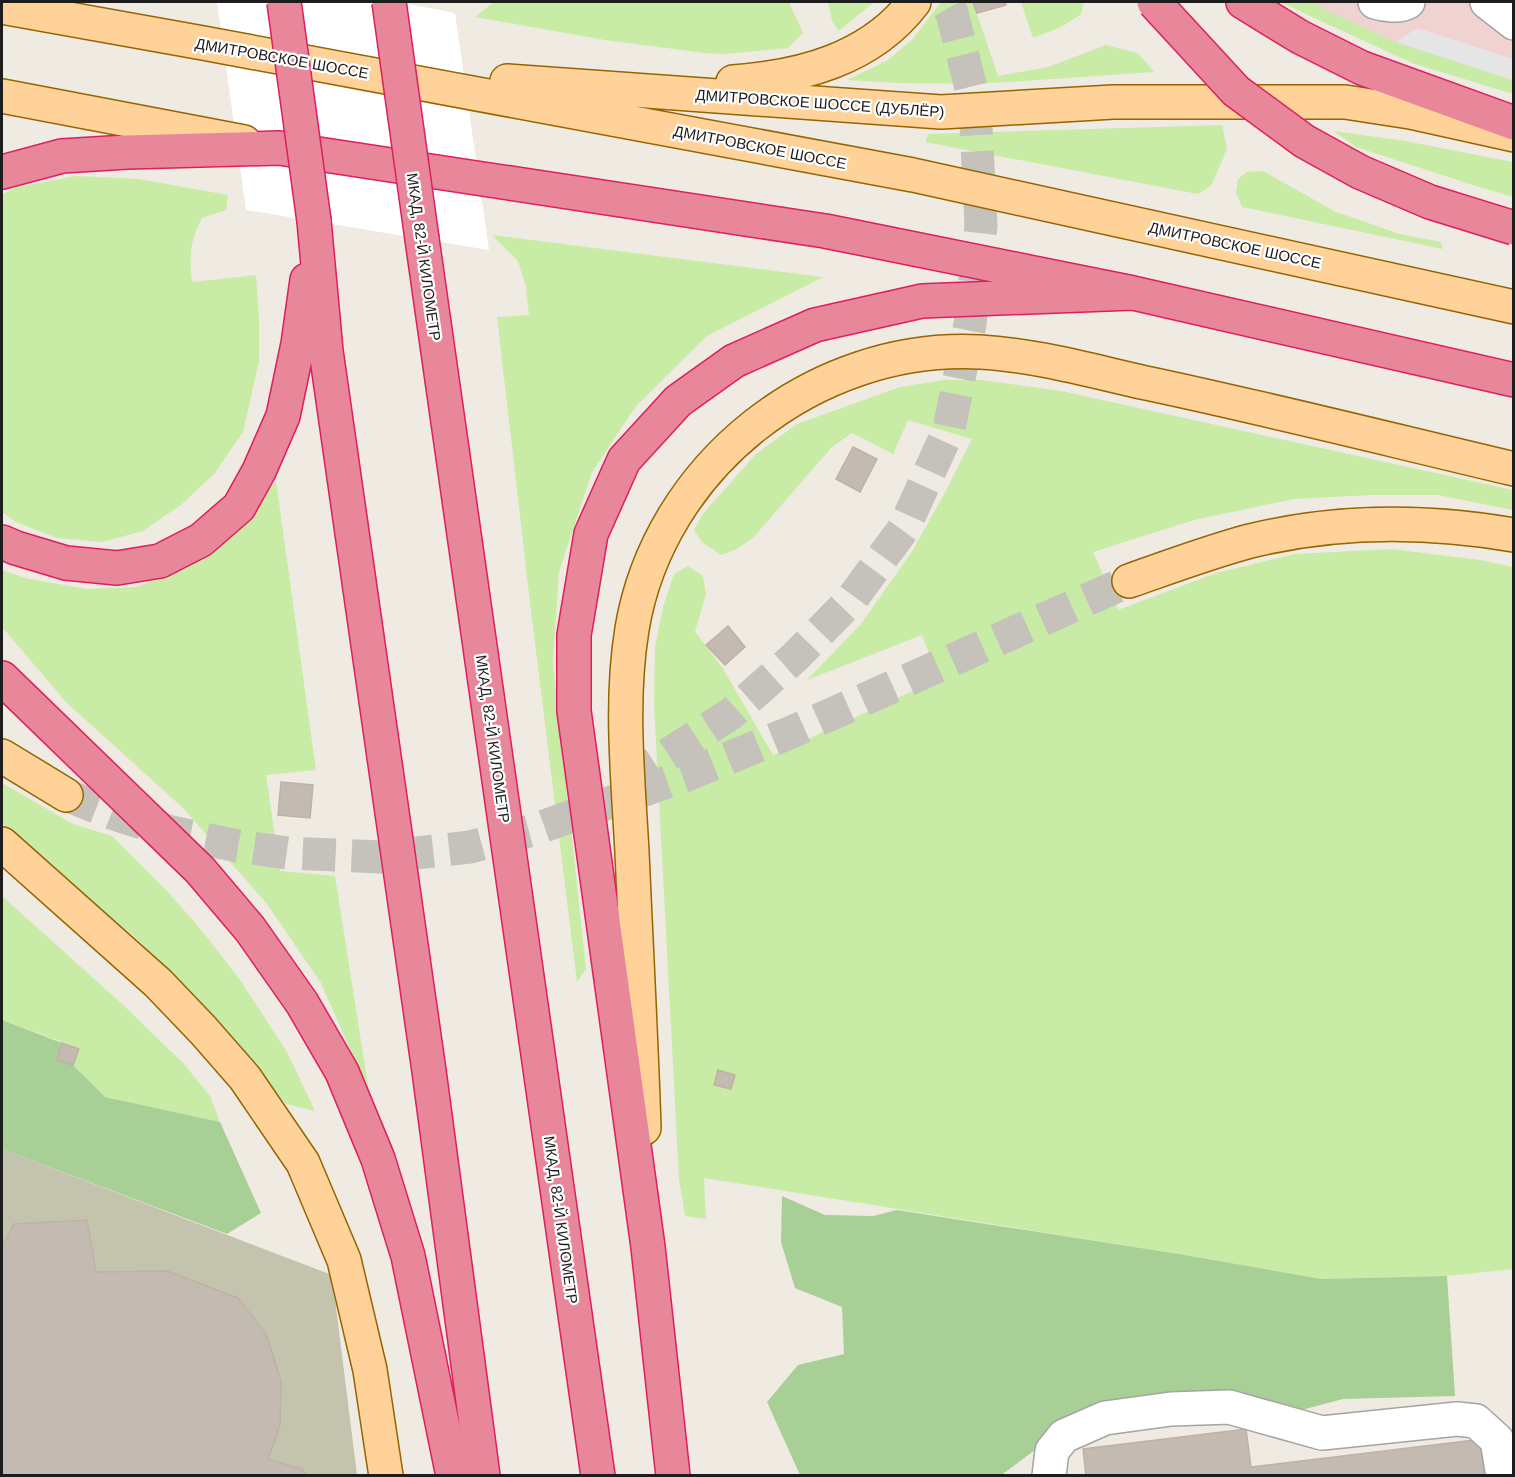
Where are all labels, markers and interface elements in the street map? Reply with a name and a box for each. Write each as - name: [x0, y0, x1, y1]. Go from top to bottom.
- street label: ДМИТРОВСКОЕ ШОССЕ: [194, 34, 370, 82]
- street label: ДМИТРОВСКОЕ ШОССЕ (ДУБЛЁР): [695, 86, 945, 120]
- street label: ДМИТРОВСКОЕ ШОССЕ: [672, 122, 848, 172]
- street label: МКАД, 82-Й КИЛОМЕТР: [404, 172, 444, 342]
- street label: ДМИТРОВСКОЕ ШОССЕ: [1147, 218, 1323, 272]
- street label: МКАД, 82-Й КИЛОМЕТР: [473, 654, 513, 824]
- street label: МКАД, 82-Й КИЛОМЕТР: [541, 1135, 581, 1305]

